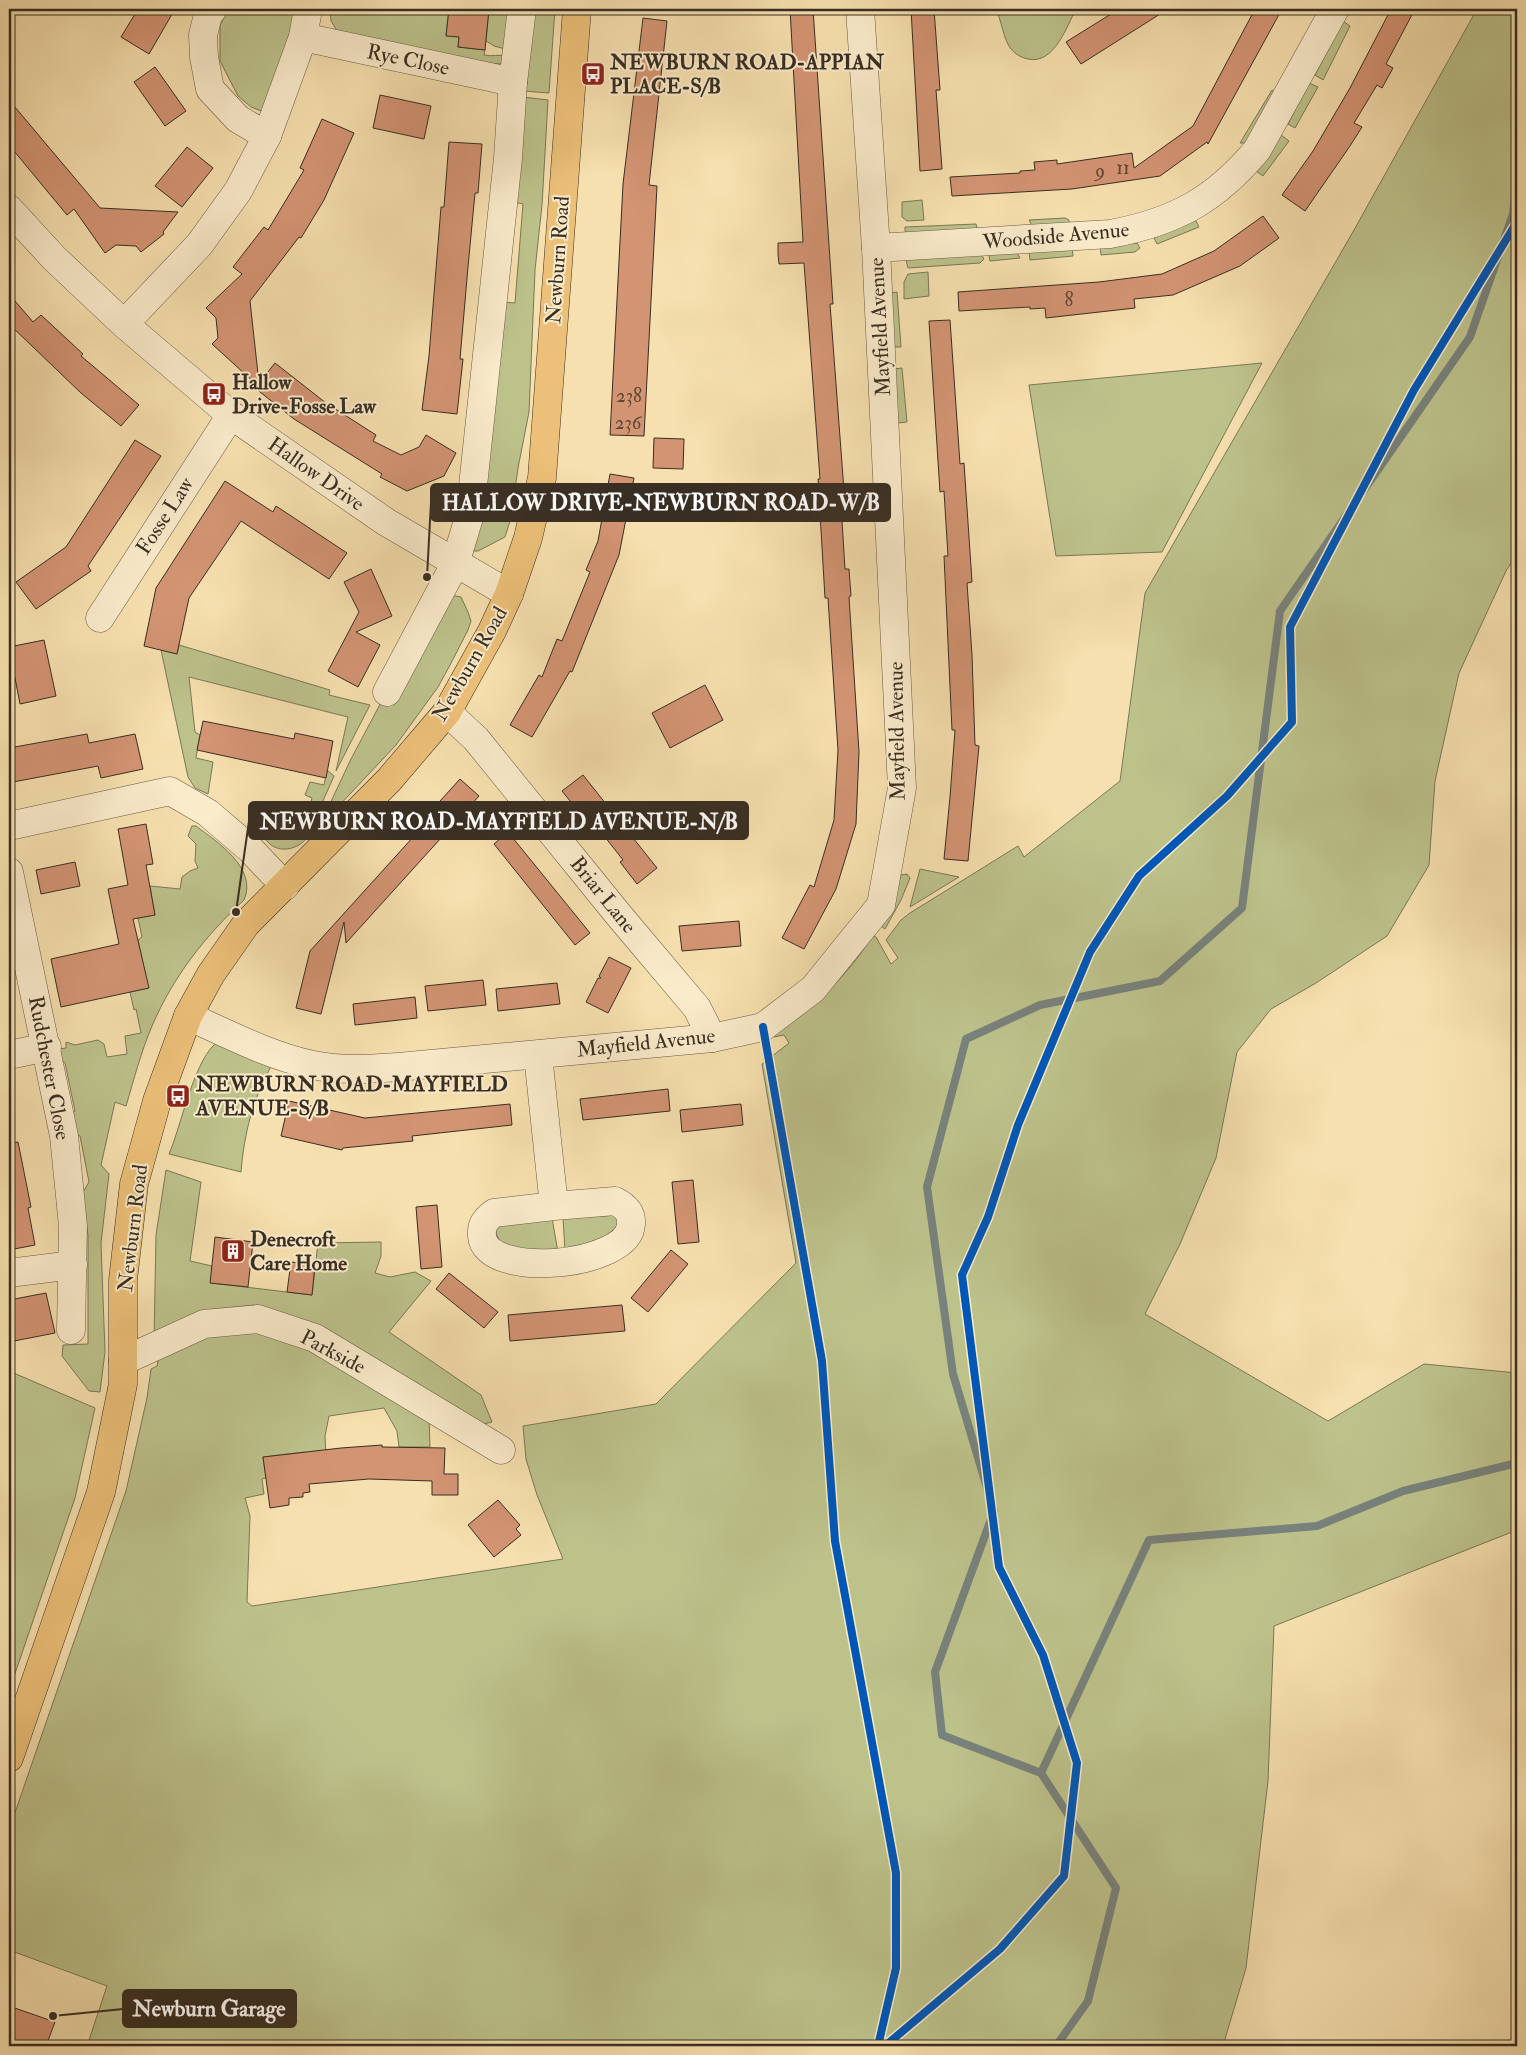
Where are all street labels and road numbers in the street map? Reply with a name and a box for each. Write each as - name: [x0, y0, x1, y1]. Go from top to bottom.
- street label: Rye Close: [364, 38, 452, 82]
- street label: Newburn Road: [540, 194, 576, 325]
- street label: Woodside Avenue: [981, 216, 1131, 256]
- street label: Mayfield Avenue: [863, 257, 897, 397]
- street label: Hallow Drive: [262, 431, 370, 517]
- street label: Fosse Law: [130, 471, 201, 560]
- street label: Newburn Road: [426, 601, 514, 726]
- street label: Mayfield Avenue: [882, 661, 912, 801]
- street label: Briar Lane: [564, 851, 642, 939]
- street label: Rudchester Close: [22, 994, 76, 1142]
- street label: Mayfield Avenue: [575, 1022, 717, 1064]
- street label: Newburn Road: [112, 1162, 154, 1293]
- street label: Parkside: [296, 1324, 370, 1380]

